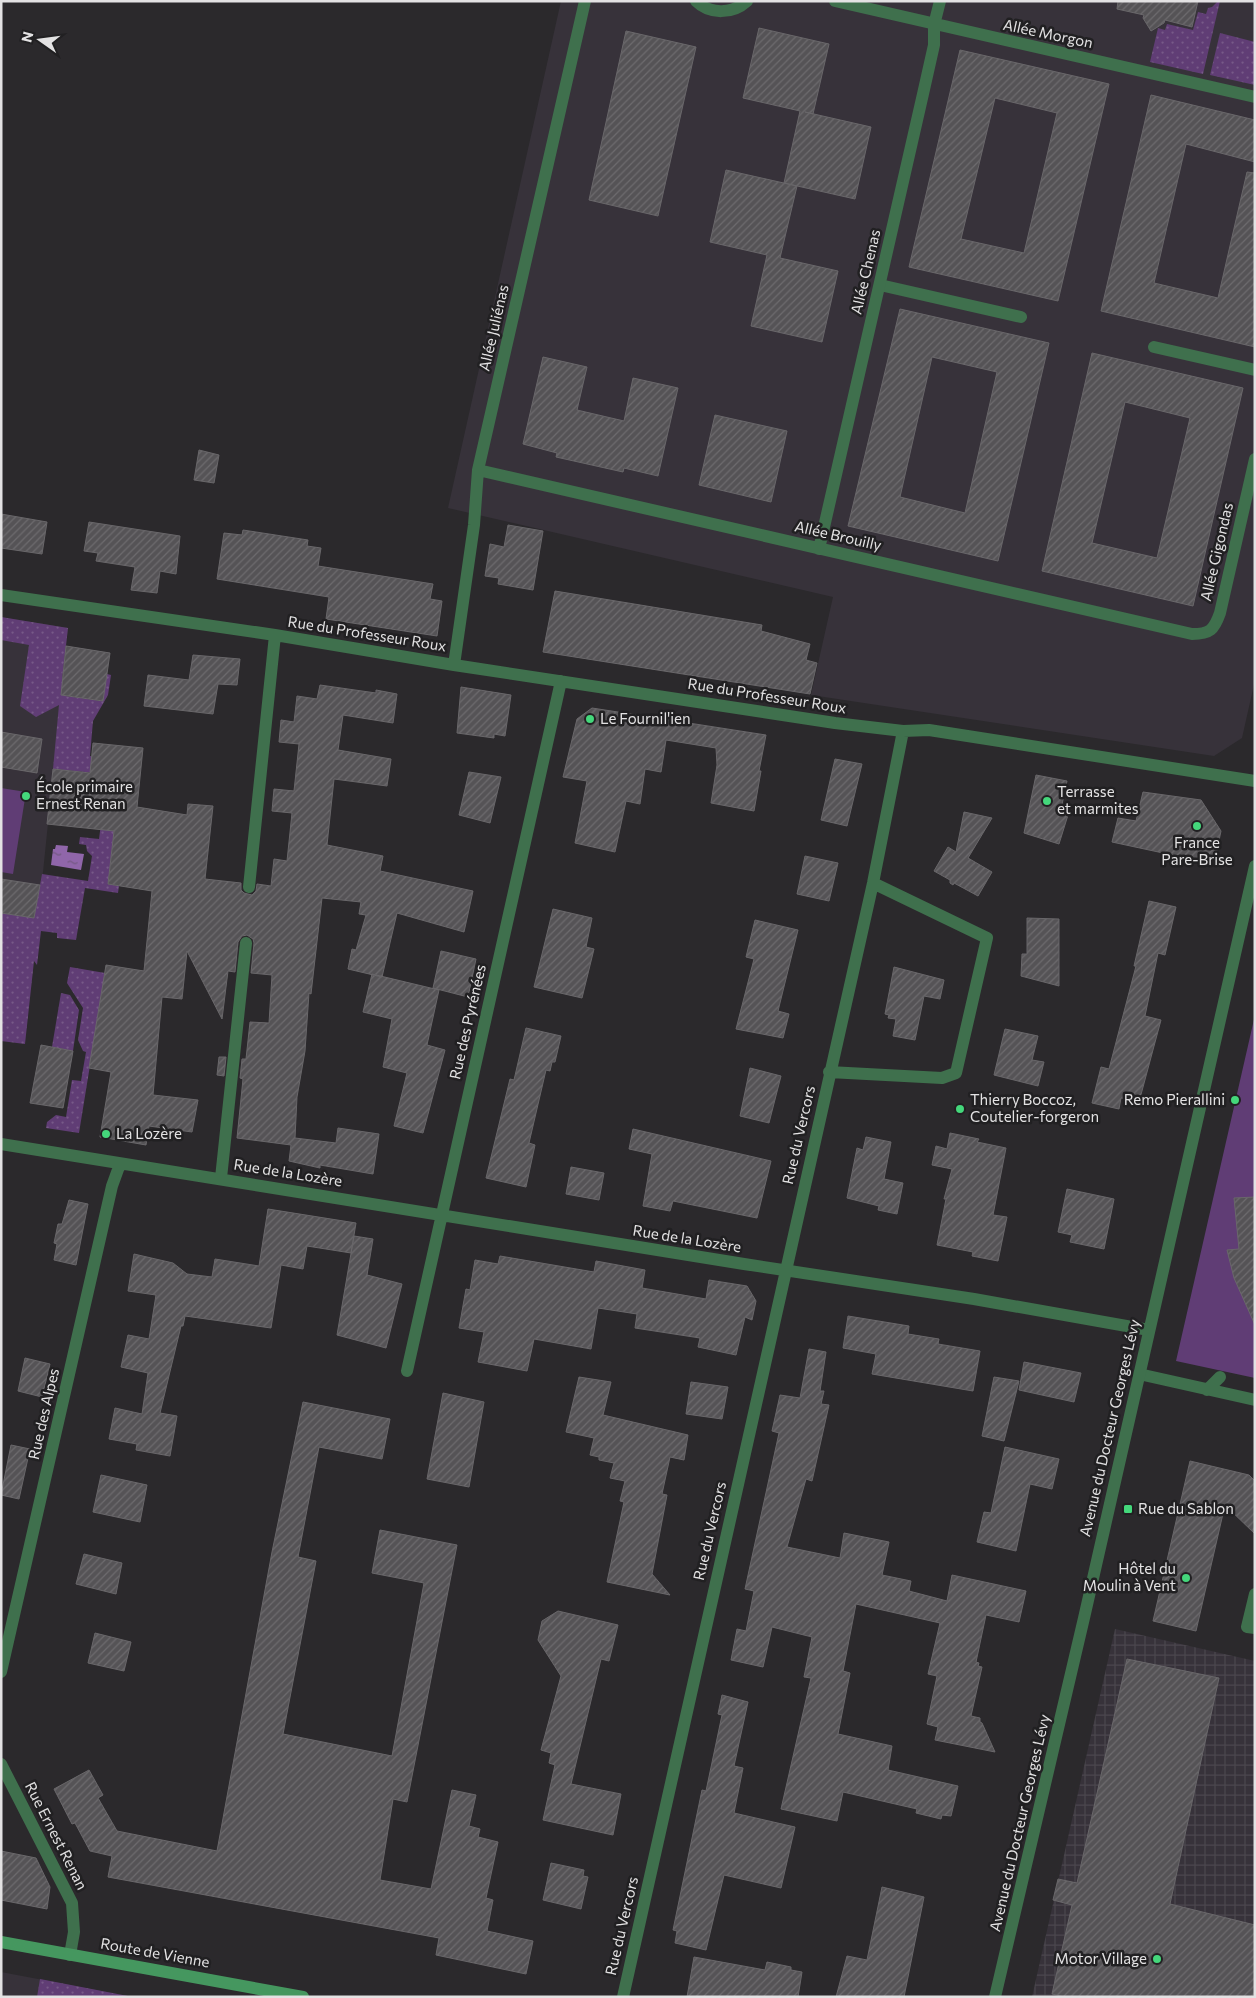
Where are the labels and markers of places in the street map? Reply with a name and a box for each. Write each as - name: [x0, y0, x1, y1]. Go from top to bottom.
- place label: Le Fournil'ien: [600, 709, 691, 727]
- marker: Le Fournil'ien: [584, 713, 596, 725]
- place label: École primaire Ernest Renan: [36, 776, 133, 812]
- place label: Terrasse et marmites: [1057, 782, 1139, 817]
- marker: École primaire Ernest Renan: [20, 790, 32, 802]
- marker: Terrasse et marmites: [1041, 795, 1053, 807]
- marker: France Pare-Brise: [1191, 820, 1203, 832]
- place label: France Pare-Brise: [1161, 833, 1233, 868]
- place label: Thierry Boccoz, Coutelier-forgeron: [970, 1090, 1099, 1125]
- place label: Remo Pierallini: [1124, 1090, 1225, 1108]
- marker: Remo Pierallini: [1229, 1094, 1241, 1106]
- marker: Thierry Boccoz, Coutelier-forgeron: [954, 1103, 966, 1115]
- place label: La Lozère: [116, 1124, 182, 1142]
- marker: La Lozère: [100, 1128, 112, 1140]
- place label: Rue du Sablon: [1138, 1499, 1234, 1517]
- marker: Rue du Sablon: [1122, 1503, 1134, 1515]
- place label: Hôtel du Moulin à Vent: [1083, 1559, 1176, 1594]
- marker: Hôtel du Moulin à Vent: [1180, 1572, 1192, 1584]
- place label: Motor Village: [1054, 1949, 1147, 1967]
- marker: Motor Village: [1151, 1953, 1163, 1965]

